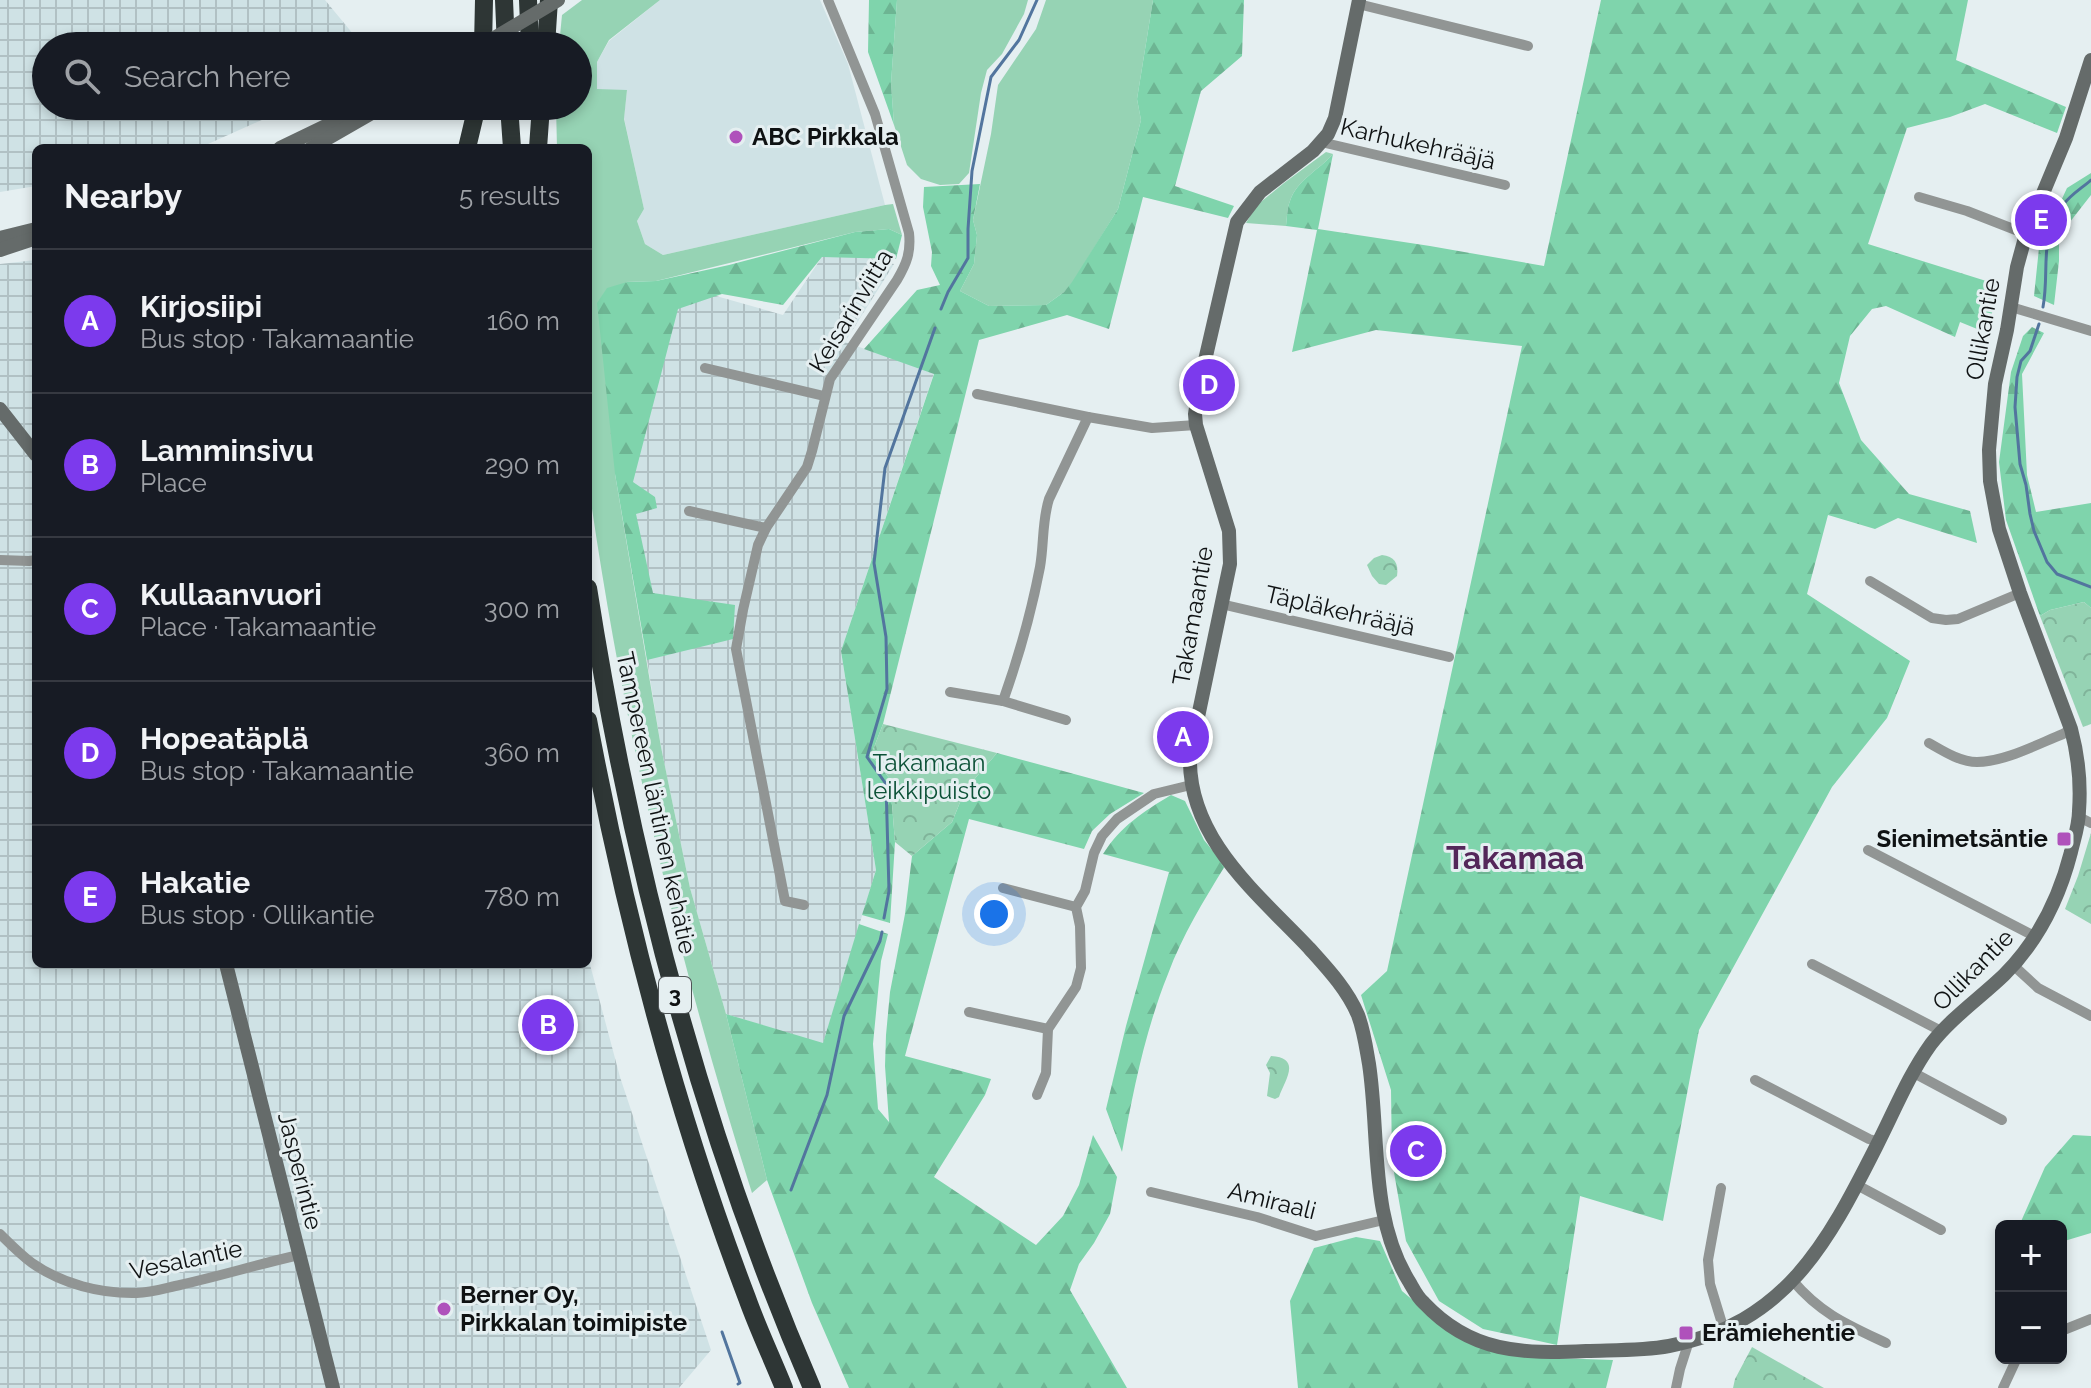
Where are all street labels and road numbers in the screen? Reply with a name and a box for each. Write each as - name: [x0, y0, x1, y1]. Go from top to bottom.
- street label: Karhukehrääjä: [1338, 112, 1499, 175]
- street label: Keisarinviitta: [802, 244, 899, 378]
- street label: Ollikantie: [1959, 276, 2006, 382]
- street label: Takamaantie: [1166, 544, 1219, 688]
- street label: Täpläkehrääjä: [1262, 579, 1418, 642]
- street label: Tampereen läntinen kehätie: [610, 649, 703, 957]
- street label: Ollikantie: [1926, 923, 2019, 1016]
- road number: 3: [659, 977, 691, 1013]
- street label: Jasperintie: [272, 1109, 329, 1233]
- street label: Amiraali: [1225, 1176, 1319, 1225]
- street label: Vesalantie: [127, 1233, 245, 1286]

